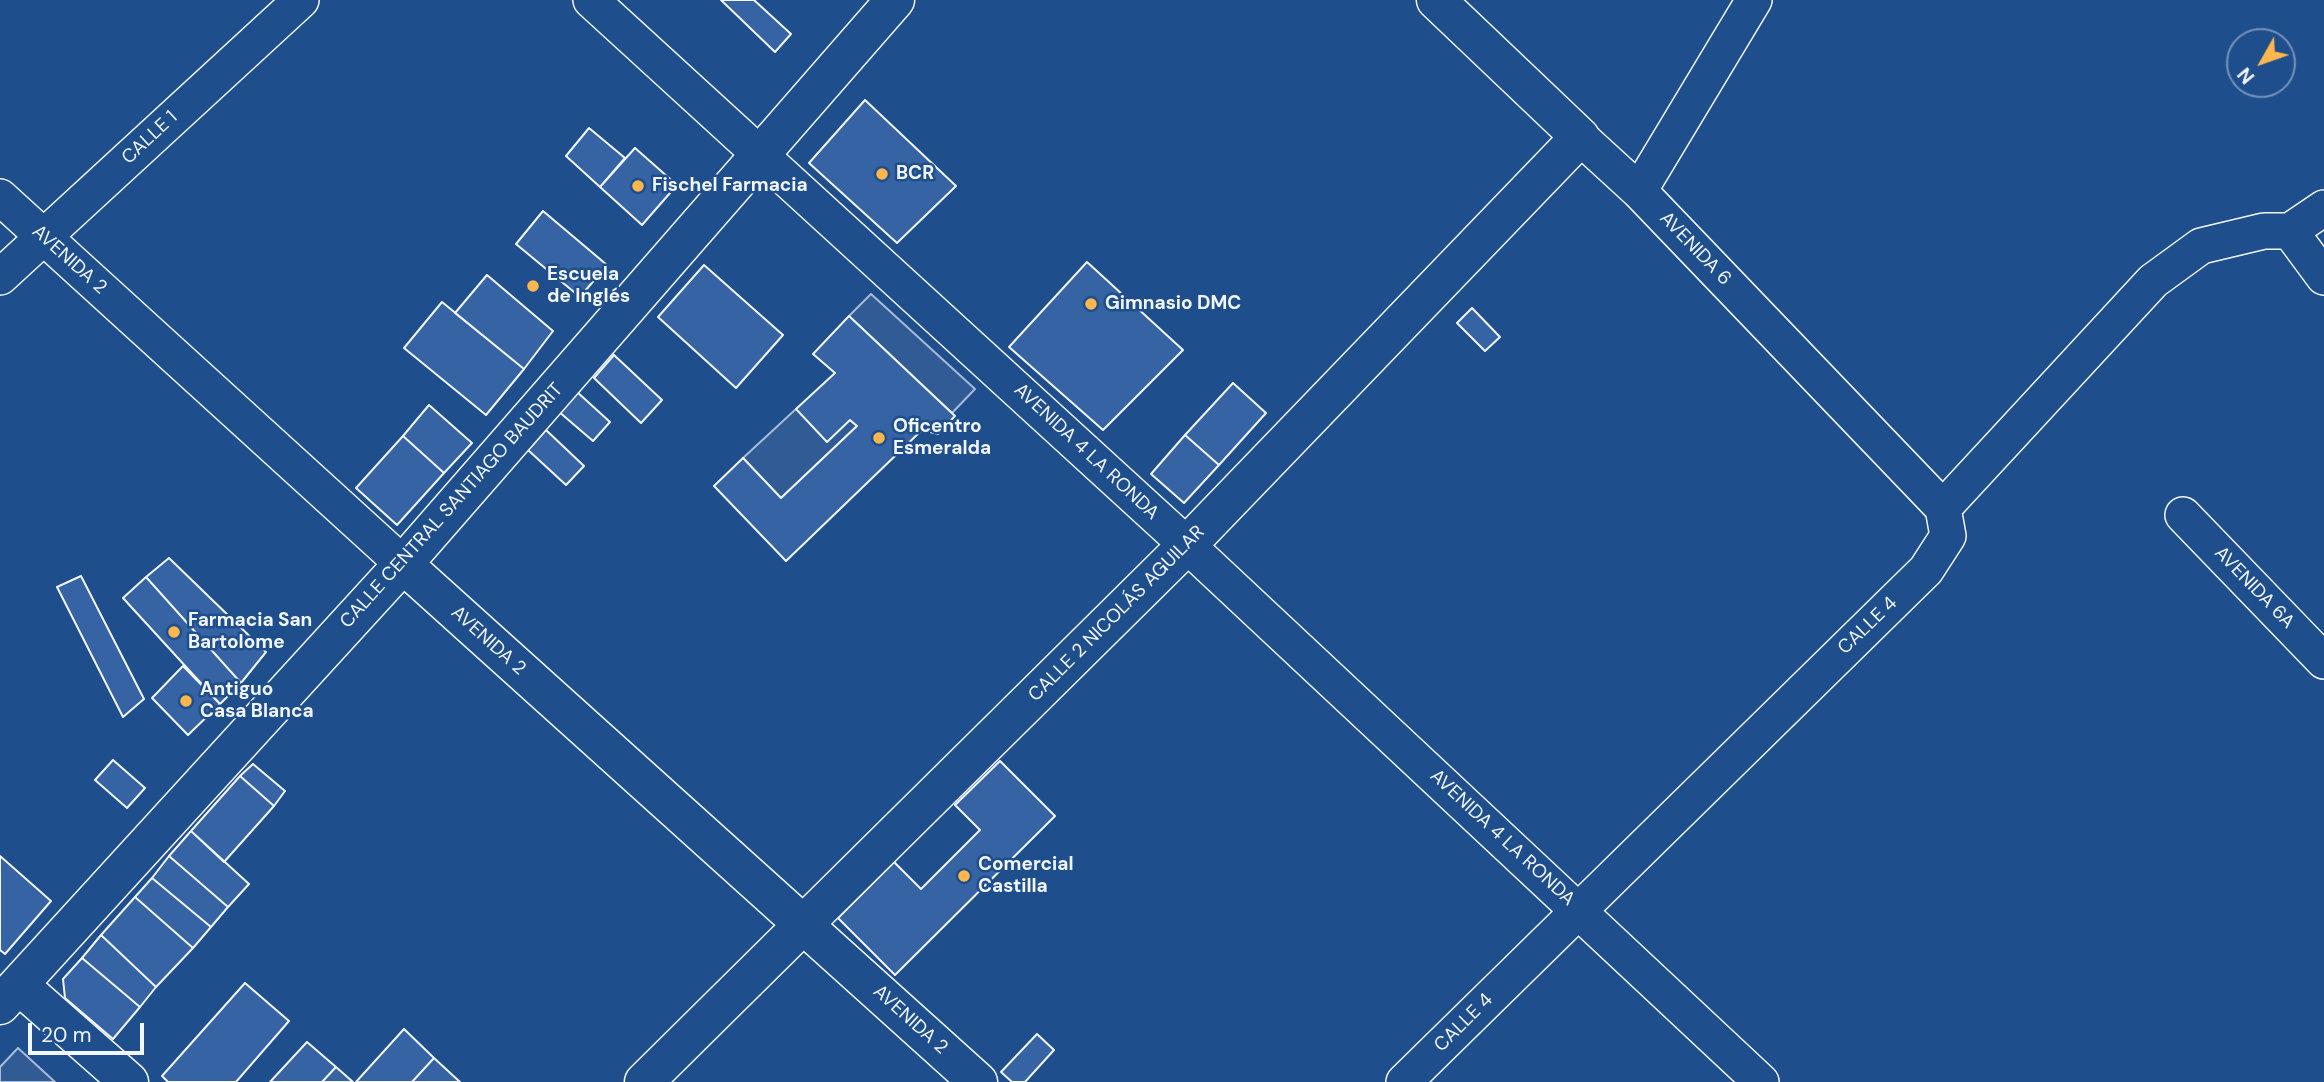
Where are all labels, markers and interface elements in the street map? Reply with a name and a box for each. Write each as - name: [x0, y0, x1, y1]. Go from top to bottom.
- north arrow: [2226, 28, 2296, 98]
- text: N: [2232, 62, 2260, 89]
- street label: CALLE 1: [117, 107, 183, 169]
- place label: BCR: [896, 163, 934, 185]
- marker: BCR: [874, 166, 890, 182]
- place label: Fischel Farmacia: [652, 175, 808, 197]
- marker: Fischel Farmacia: [630, 178, 646, 194]
- street label: AVENIDA 6: [1654, 207, 1736, 291]
- street label: AVENIDA 2: [27, 221, 111, 299]
- place label: Escuela de Inglés: [547, 264, 630, 308]
- marker: Escuela de Inglés: [525, 278, 541, 294]
- place label: Gimnasio DMC: [1105, 293, 1241, 315]
- marker: Gimnasio DMC: [1083, 296, 1099, 312]
- street label: CALLE CENTRAL SANTIAGO BAUDRIT: [336, 379, 568, 633]
- street label: AVENIDA 4 LA RONDA: [1009, 379, 1163, 525]
- place label: Oficentro Esmeralda: [893, 416, 991, 460]
- marker: Oficentro Esmeralda: [871, 430, 887, 446]
- street label: CALLE 2 NICOLÁS AGUILAR: [1024, 521, 1210, 707]
- street label: AVENIDA 6A: [2209, 542, 2299, 634]
- street label: CALLE 4: [1834, 592, 1902, 660]
- street label: AVENIDA 2: [446, 602, 530, 680]
- place label: Farmacia San Bartolome: [188, 610, 312, 654]
- marker: Farmacia San Bartolome: [166, 624, 182, 640]
- place label: Antiguo Casa Blanca: [200, 679, 314, 723]
- marker: Antiguo Casa Blanca: [178, 693, 194, 709]
- street label: AVENIDA 4 LA RONDA: [1425, 765, 1579, 911]
- place label: Comercial Castilla: [978, 854, 1073, 898]
- marker: Comercial Castilla: [956, 868, 972, 884]
- street label: AVENIDA 2: [868, 981, 952, 1059]
- street label: CALLE 4: [1430, 989, 1498, 1057]
- scale bar: [32, 1009, 147, 1052]
- text: 20 m: [41, 1021, 92, 1049]

